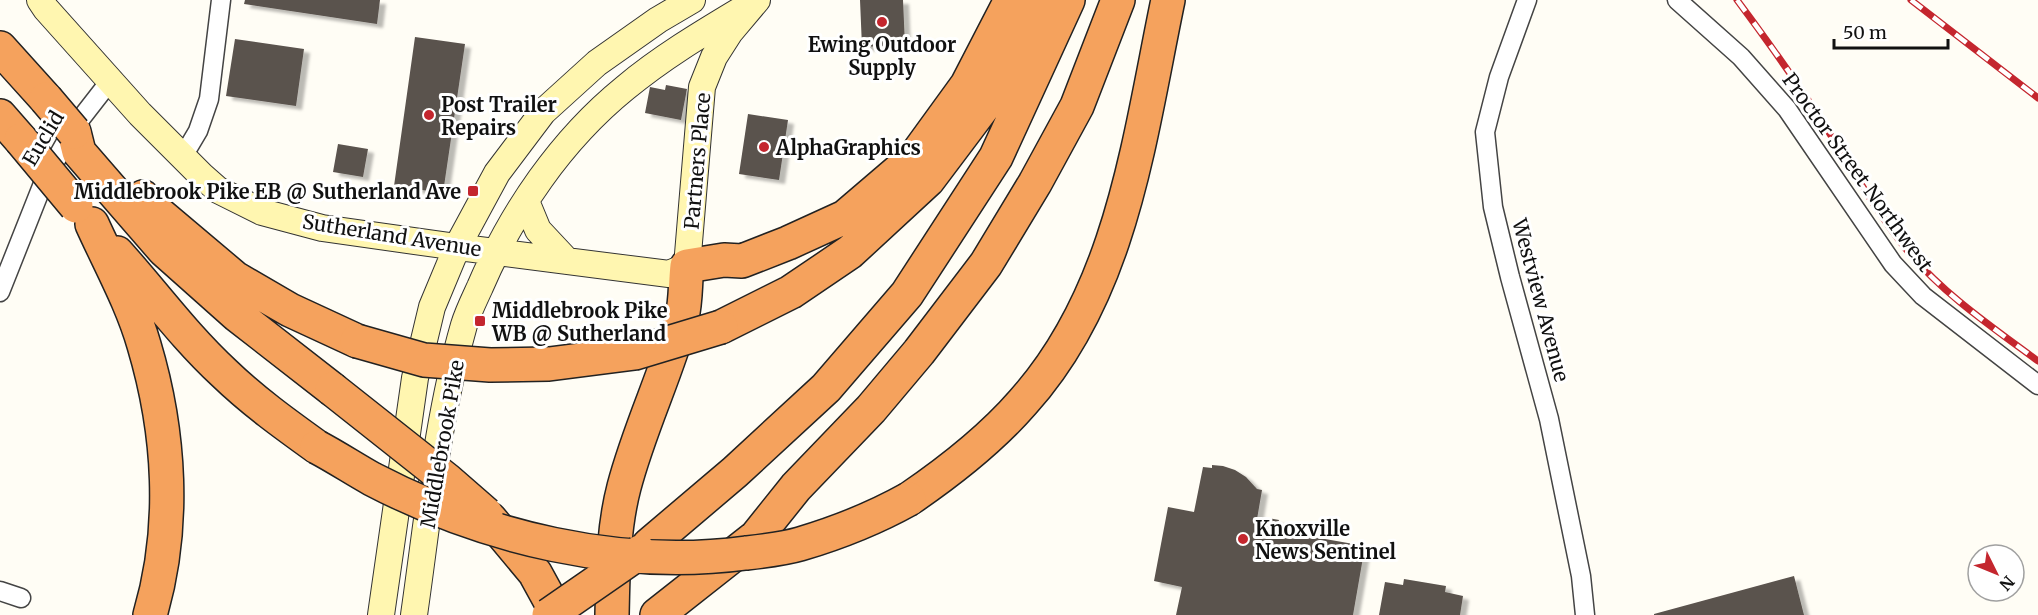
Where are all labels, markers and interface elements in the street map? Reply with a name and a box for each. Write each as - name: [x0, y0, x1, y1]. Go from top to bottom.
- scale bar: [1834, 12, 1948, 50]
- marker: Ewing Outdoor Supply: [875, 15, 889, 29]
- text: 50 m: [1843, 21, 1887, 44]
- place label: Ewing Outdoor Supply: [808, 32, 956, 80]
- street label: Proctor Street Northwest: [1777, 68, 1939, 276]
- place label: Post Trailer Repairs: [441, 92, 557, 140]
- street label: Partners Place: [679, 92, 715, 230]
- street label: Euclid: [17, 106, 69, 170]
- marker: Post Trailer Repairs: [422, 108, 436, 122]
- place label: AlphaGraphics: [775, 135, 921, 160]
- marker: AlphaGraphics: [757, 140, 771, 154]
- place label: Middlebrook Pike EB @ Sutherland Ave: [74, 179, 461, 204]
- marker: Middlebrook Pike EB @ Sutherland Ave: [466, 184, 480, 198]
- street label: Sutherland Avenue: [301, 209, 483, 261]
- street label: Westview Avenue: [1507, 215, 1575, 384]
- place label: Middlebrook Pike WB @ Sutherland: [491, 298, 668, 346]
- marker: Middlebrook Pike WB @ Sutherland: [473, 314, 487, 328]
- street label: Middlebrook Pike: [415, 358, 469, 530]
- place label: Knoxville News Sentinel: [1255, 516, 1396, 564]
- marker: Knoxville News Sentinel: [1236, 532, 1250, 546]
- north arrow: [1966, 543, 2026, 603]
- text: N: [1995, 572, 2019, 595]

